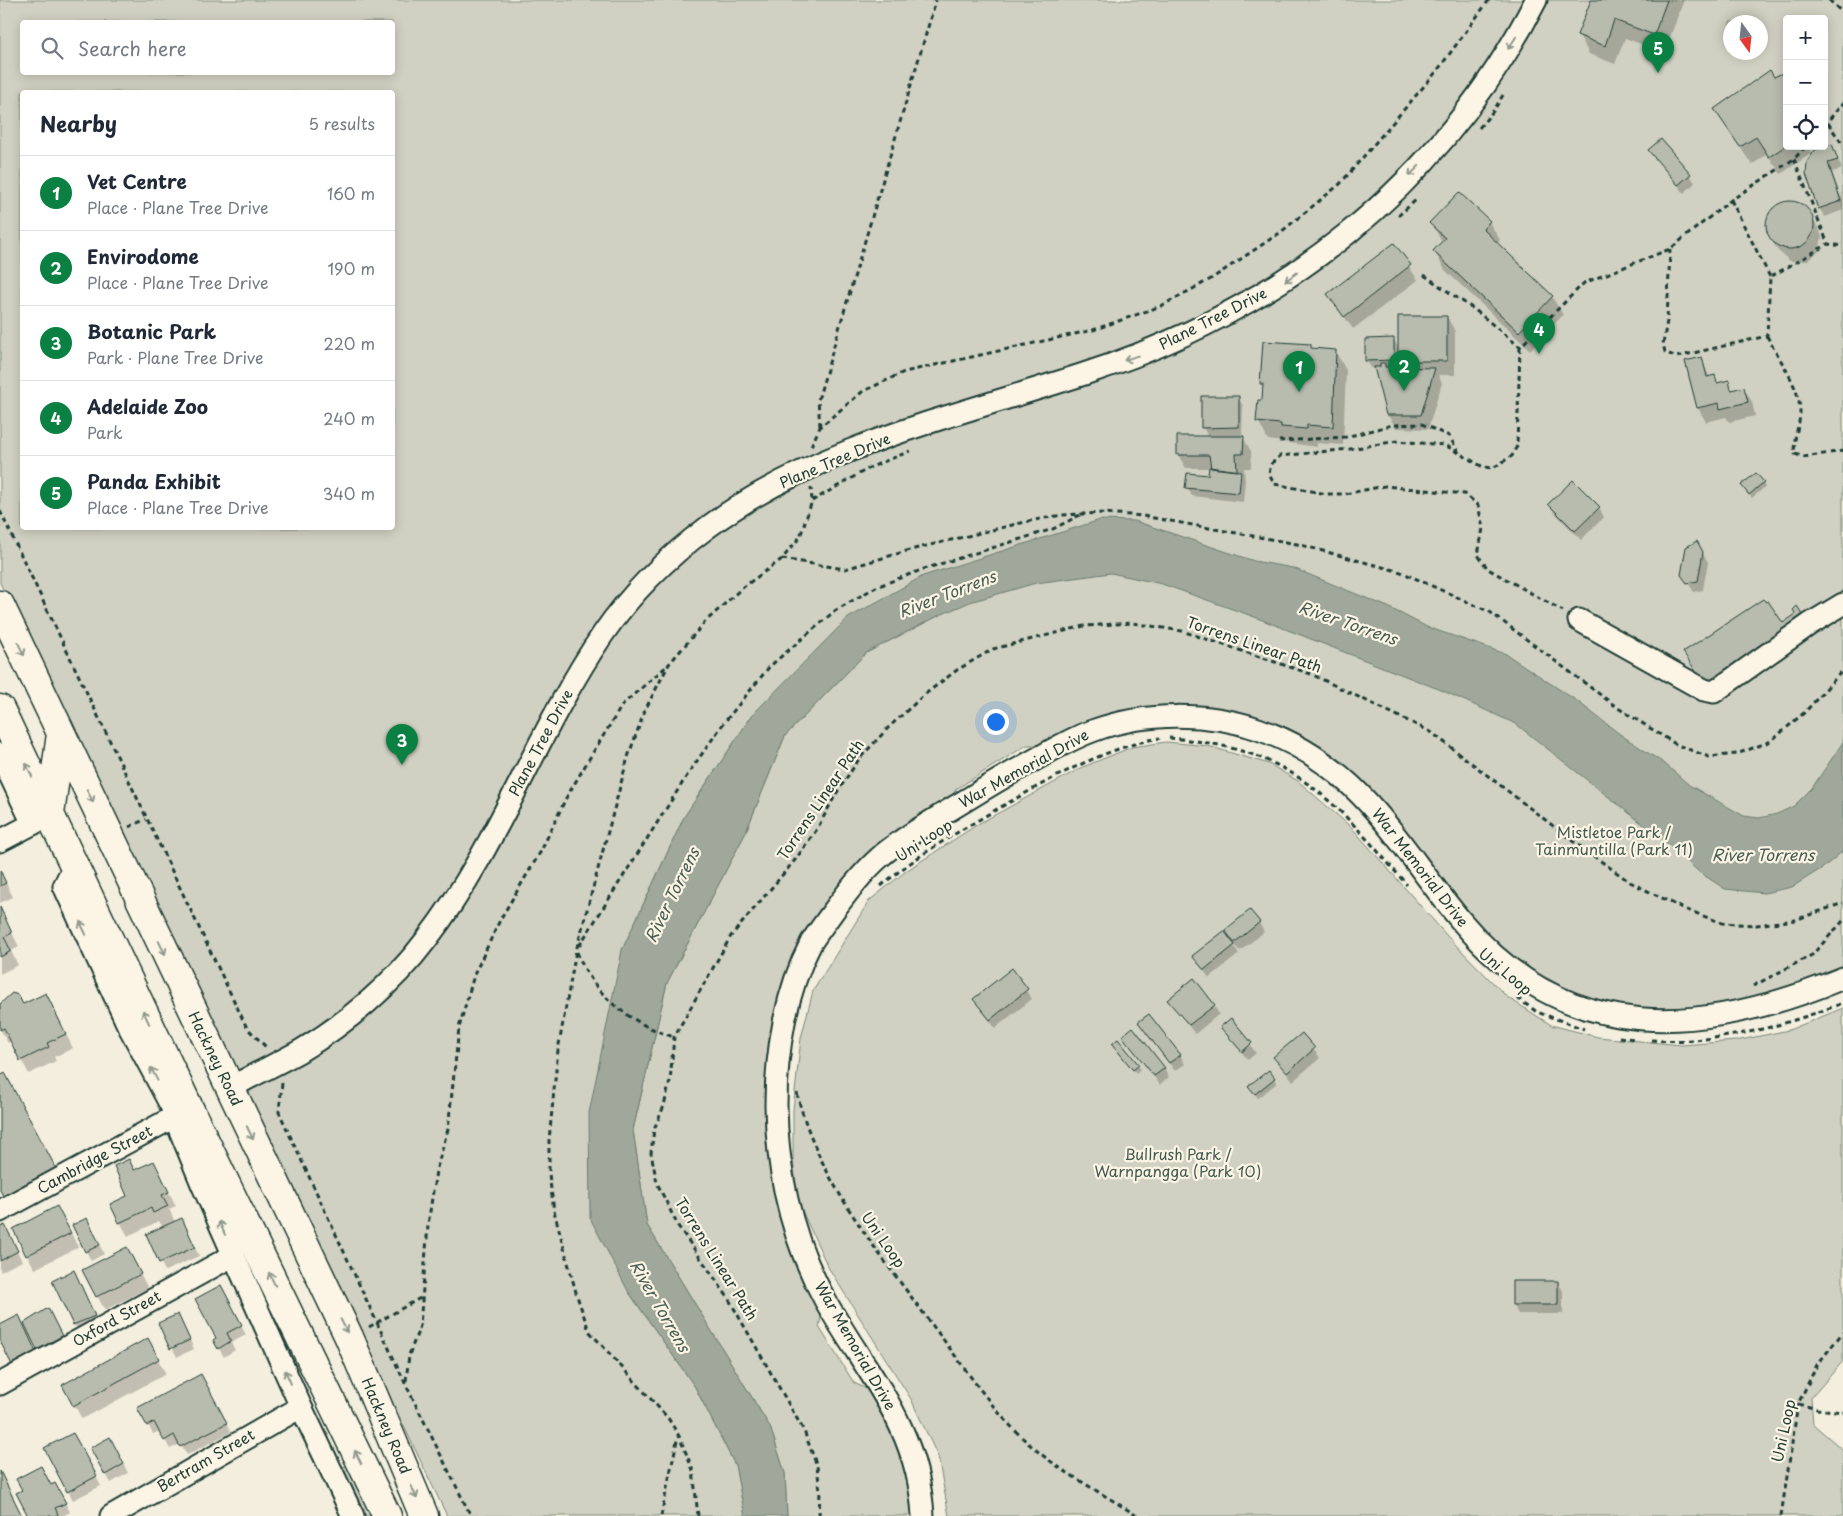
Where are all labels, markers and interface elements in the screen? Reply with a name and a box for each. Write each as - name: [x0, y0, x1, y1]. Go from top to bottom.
- north arrow: [1723, 15, 1768, 60]
- map controls: [1783, 15, 1828, 150]
- button: +: [1783, 15, 1828, 60]
- search box: [20, 20, 395, 75]
- pin: 5: [1642, 32, 1674, 73]
- icon: search: [38, 34, 66, 62]
- text: Search here: [78, 34, 187, 62]
- one-way arrow: [1507, 35, 1517, 49]
- button: −: [1783, 60, 1828, 105]
- button: locate: [1783, 105, 1828, 150]
- text: Nearby: [40, 107, 117, 139]
- text: 5 results: [308, 111, 375, 135]
- one-way arrow: [1408, 165, 1420, 177]
- text: Vet Centre: [87, 167, 187, 195]
- text: 1: [52, 181, 60, 205]
- text: 160 m: [327, 181, 375, 205]
- text: Place · Plane Tree Drive: [87, 195, 268, 219]
- text: Envirodome: [87, 242, 199, 270]
- text: 2: [50, 256, 62, 280]
- text: 190 m: [327, 256, 375, 280]
- text: Place · Plane Tree Drive: [87, 270, 268, 294]
- one-way arrow: [1284, 272, 1298, 282]
- street label: Plane Tree Drive: [1154, 281, 1270, 355]
- pin: 4: [1523, 313, 1555, 354]
- text: Botanic Park: [87, 317, 216, 345]
- text: 3: [51, 331, 61, 355]
- text: 220 m: [324, 331, 375, 355]
- text: Park · Plane Tree Drive: [87, 345, 263, 369]
- pin: 2: [1388, 350, 1420, 391]
- pin: 1: [1283, 351, 1315, 392]
- one-way arrow: [1123, 354, 1139, 363]
- text: Adelaide Zoo: [87, 392, 208, 420]
- text: 4: [51, 406, 61, 430]
- text: 240 m: [323, 406, 375, 430]
- text: Park: [87, 420, 123, 444]
- street label: Plane Tree Drive: [775, 426, 893, 493]
- text: Panda Exhibit: [87, 467, 221, 495]
- text: 5: [51, 481, 61, 505]
- text: 340 m: [323, 481, 375, 505]
- text: Place · Plane Tree Drive: [87, 495, 268, 519]
- water label: River Torrens: [895, 563, 1000, 623]
- water label: River Torrens: [1296, 594, 1402, 651]
- street label: Torrens Linear Path: [1184, 610, 1325, 677]
- one-way arrow: [17, 641, 26, 656]
- street label: Plane Tree Drive: [502, 685, 578, 800]
- your location: [983, 709, 1009, 735]
- street label: War Memorial Drive: [954, 722, 1092, 813]
- pin: 3: [386, 724, 418, 765]
- street label: Torrens Linear Path: [771, 734, 869, 864]
- one-way arrow: [24, 763, 34, 778]
- one-way arrow: [86, 788, 96, 803]
- street label: War Memorial Drive: [1367, 803, 1475, 931]
- street label: Uni Loop: [890, 813, 956, 867]
- park label: Mistletoe Park / Tainmuntilla (Park 11): [1535, 820, 1693, 860]
- water label: River Torrens: [638, 842, 705, 946]
- water label: River Torrens: [1712, 842, 1816, 866]
- one-way arrow: [78, 921, 88, 936]
- one-way arrow: [157, 940, 167, 955]
- street label: Uni Loop: [1474, 942, 1538, 1000]
- street label: Hackney Road: [183, 1007, 249, 1110]
- one-way arrow: [140, 1010, 150, 1025]
- one-way arrow: [149, 1067, 158, 1082]
- street label: Cambridge Street: [33, 1119, 156, 1199]
- one-way arrow: [246, 1125, 256, 1140]
- park label: Bullrush Park / Warnpangga (Park 10): [1095, 1142, 1261, 1182]
- street label: Torrens Linear Path: [670, 1192, 764, 1324]
- street label: Uni Loop: [856, 1206, 912, 1272]
- one-way arrow: [216, 1221, 226, 1236]
- water label: River Torrens: [625, 1255, 698, 1357]
- one-way arrow: [267, 1272, 276, 1287]
- street label: War Memorial Drive: [810, 1277, 903, 1414]
- street label: Oxford Street: [68, 1284, 165, 1352]
- one-way arrow: [339, 1319, 349, 1334]
- one-way arrow: [283, 1370, 293, 1385]
- street label: Hackney Road: [357, 1374, 418, 1477]
- street label: Uni Loop: [1765, 1397, 1800, 1464]
- street label: Bertram Street: [152, 1422, 259, 1497]
- one-way arrow: [353, 1449, 363, 1464]
- one-way arrow: [410, 1484, 419, 1499]

